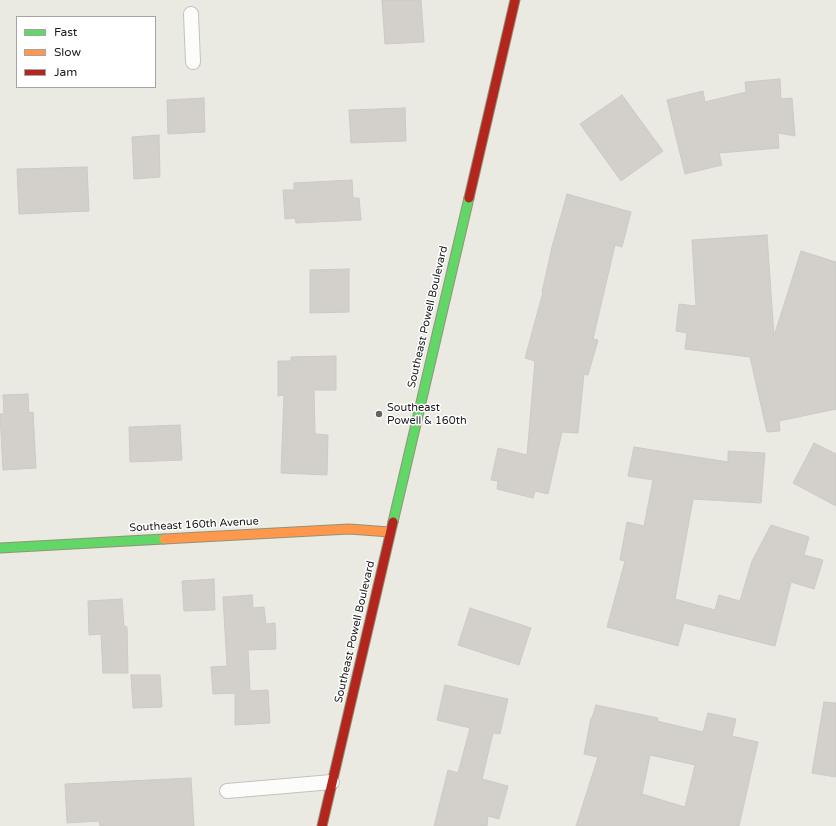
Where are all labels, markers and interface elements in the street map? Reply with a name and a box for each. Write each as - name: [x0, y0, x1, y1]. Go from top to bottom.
- legend: [16, 16, 156, 88]
- text: Fast: [54, 25, 77, 39]
- text: Slow: [54, 45, 81, 59]
- text: Jam: [54, 65, 77, 79]
- street label: Southeast Powell Boulevard: [405, 245, 451, 389]
- place label: Southeast Powell & 160th: [387, 401, 467, 427]
- marker: Southeast Powell & 160th: [374, 409, 384, 419]
- street label: Southeast 160th Avenue: [129, 515, 259, 535]
- street label: Southeast Powell Boulevard: [332, 560, 378, 704]

